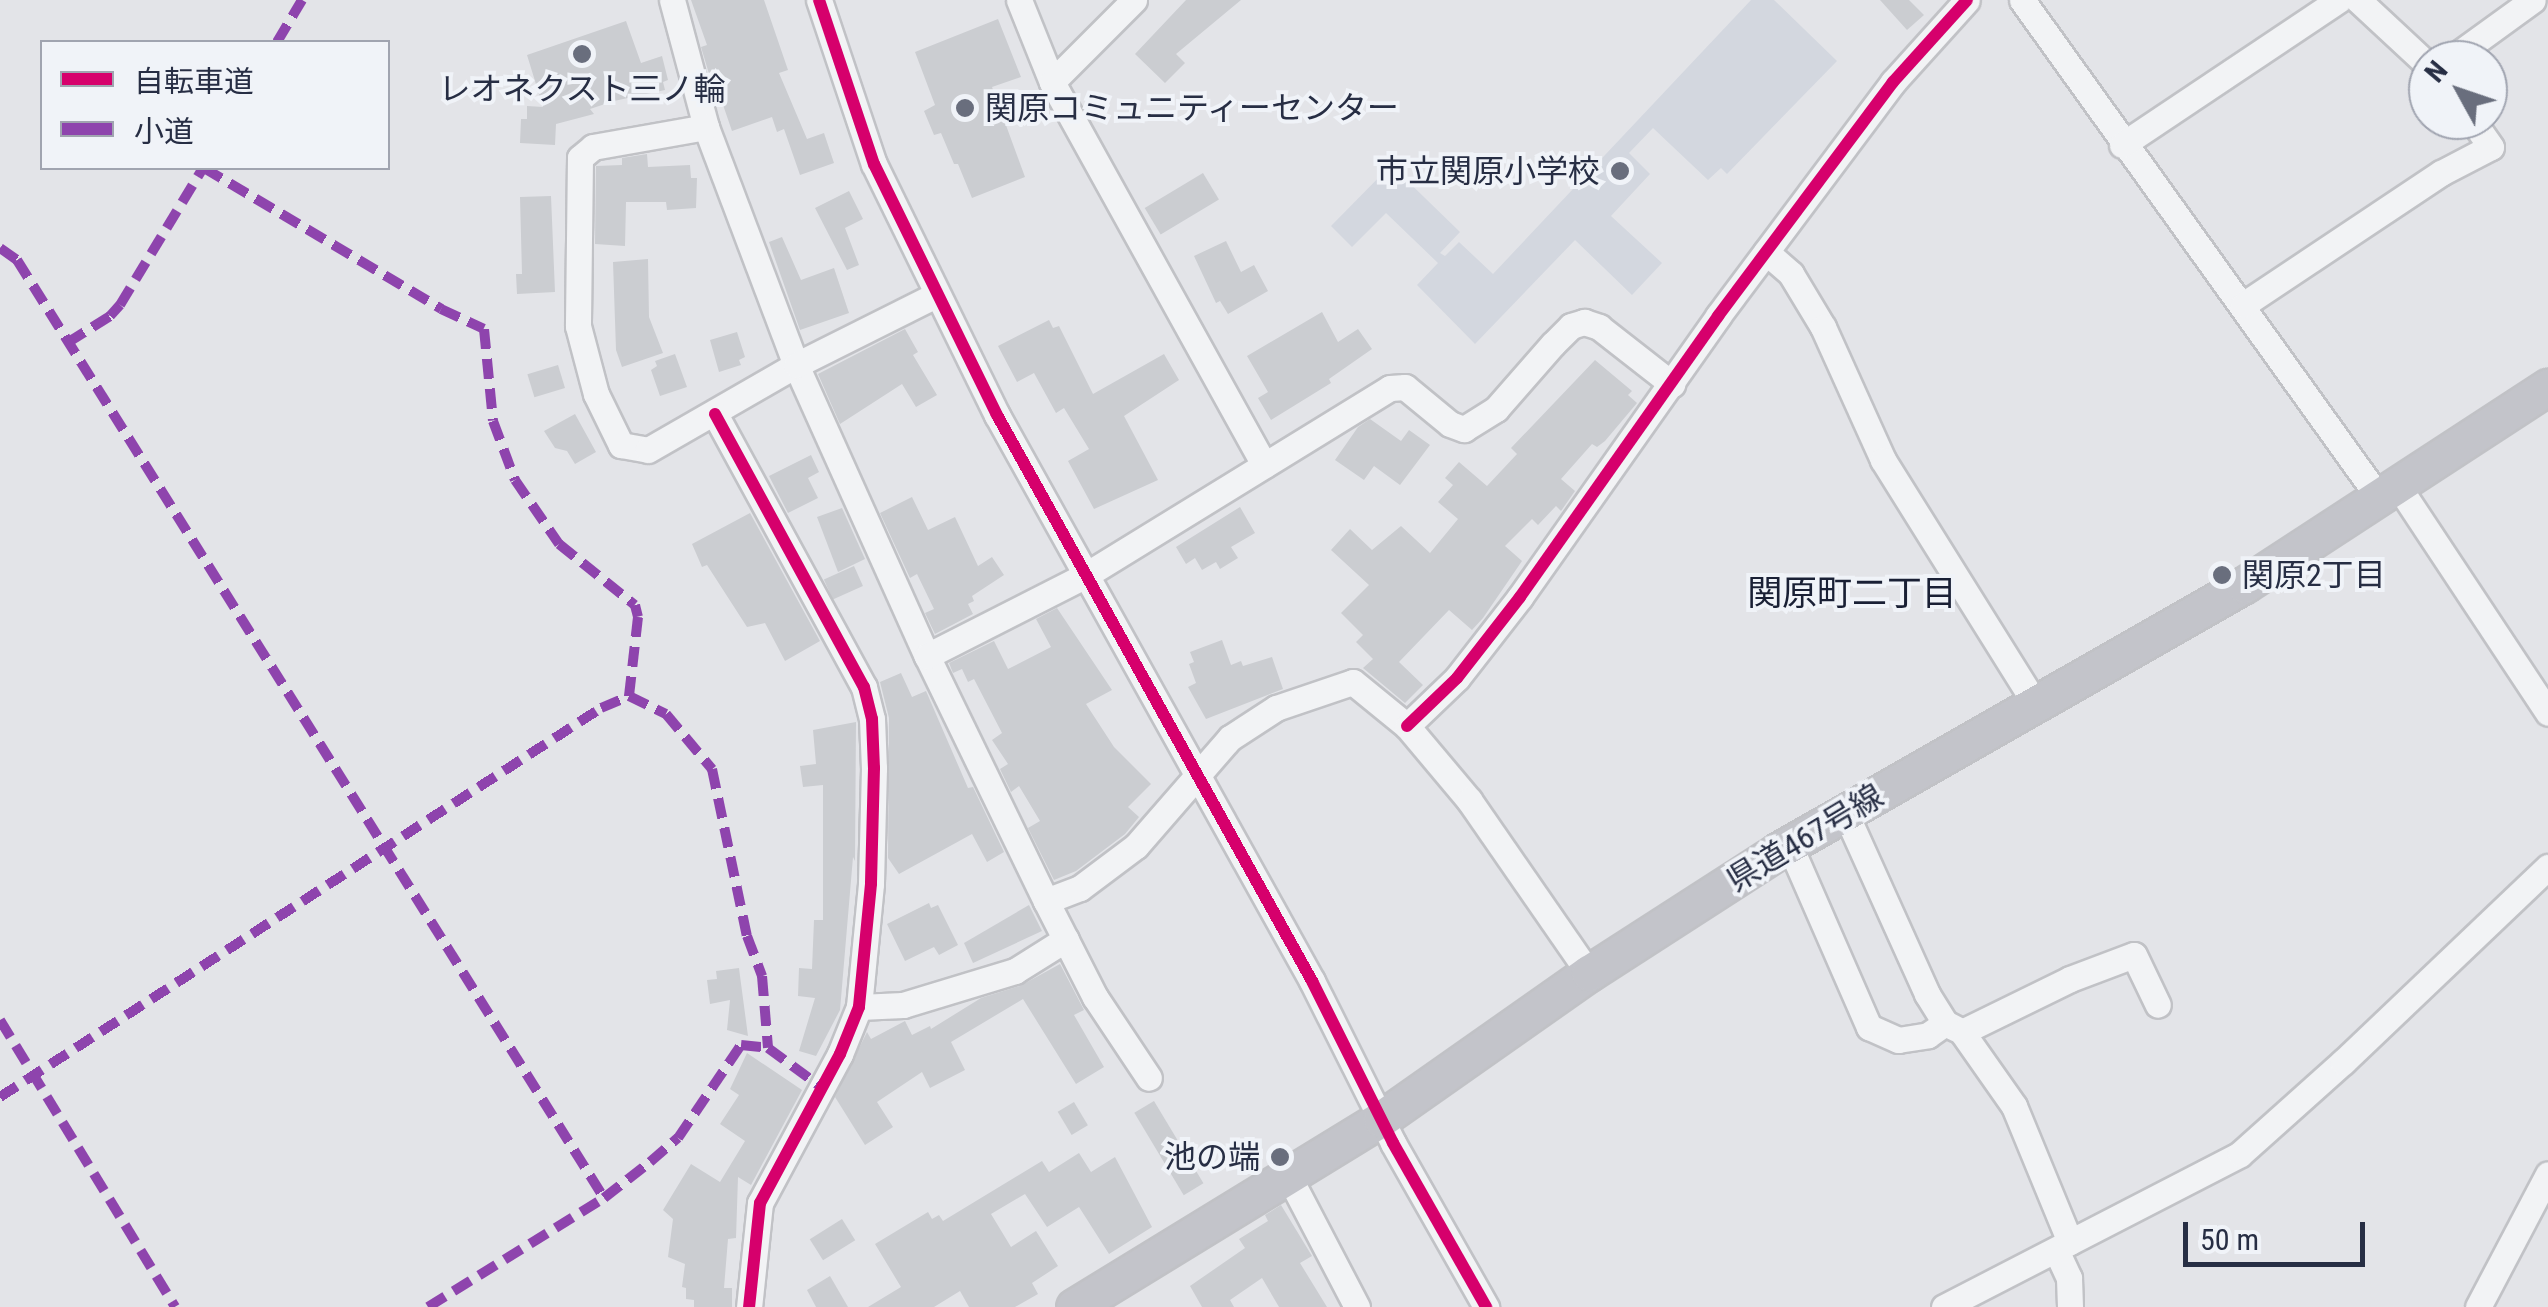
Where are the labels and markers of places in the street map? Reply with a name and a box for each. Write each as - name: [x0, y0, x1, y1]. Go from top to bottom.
- marker: レオネクスト三ノ輪: [571, 43, 593, 65]
- place label: レオネクスト三ノ輪: [438, 70, 726, 108]
- place label: 関原コミュニティーセンター: [985, 89, 1401, 127]
- marker: 関原コミュニティーセンター: [954, 97, 976, 119]
- place label: 市立関原小学校: [1376, 152, 1600, 190]
- marker: 市立関原小学校: [1609, 160, 1631, 182]
- place label: 関原2丁目: [2242, 556, 2386, 594]
- marker: 関原2丁目: [2211, 564, 2233, 586]
- place label: 池の端: [1164, 1138, 1260, 1176]
- marker: 池の端: [1269, 1146, 1291, 1168]

